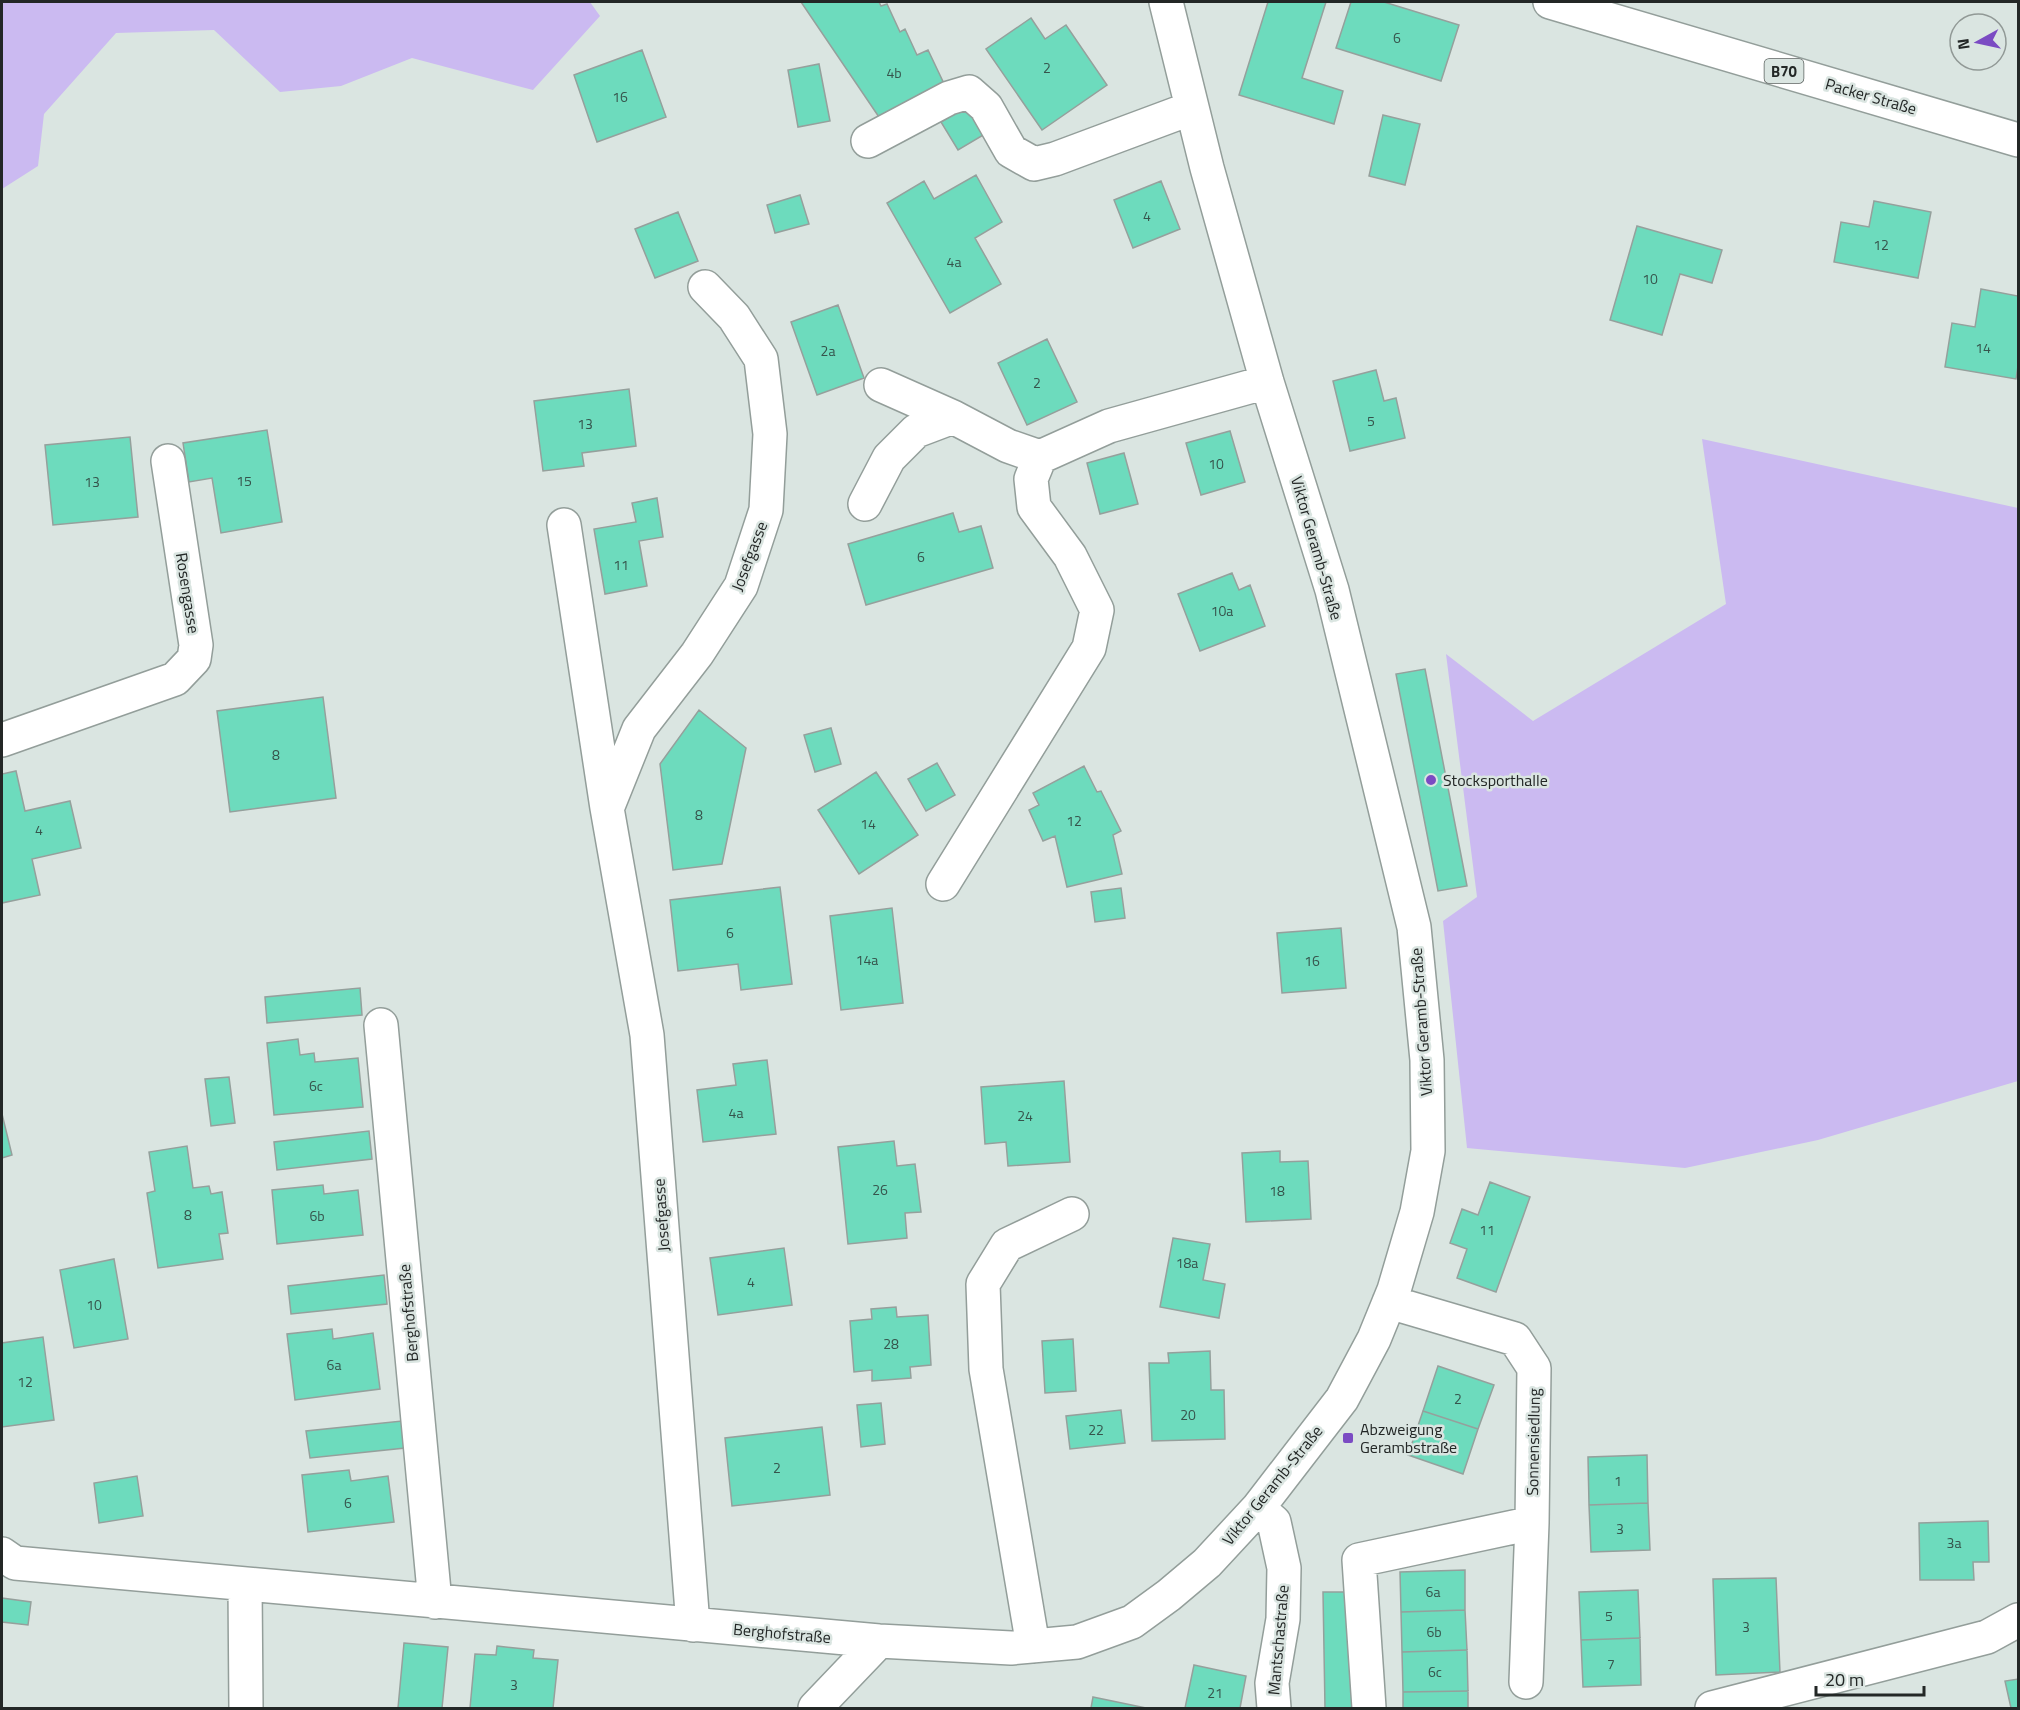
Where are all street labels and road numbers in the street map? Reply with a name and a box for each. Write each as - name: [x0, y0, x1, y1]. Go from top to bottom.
- road number: B70: [1764, 59, 1804, 83]
- street label: Packer Straße: [1823, 72, 1919, 120]
- street label: Viktor Geramb-Straße: [1285, 473, 1349, 623]
- street label: Josefgasse: [725, 518, 773, 594]
- street label: Rosengasse: [170, 551, 206, 635]
- street label: Viktor Geramb-Straße: [1404, 947, 1438, 1097]
- street label: Josefgasse: [646, 1178, 676, 1252]
- street label: Berghofstraße: [392, 1263, 424, 1363]
- street label: Sonnensiedlung: [1520, 1388, 1546, 1496]
- street label: Viktor Geramb-Straße: [1216, 1420, 1328, 1550]
- street label: Mantschastraße: [1261, 1584, 1295, 1696]
- street label: Berghofstraße: [732, 1617, 832, 1649]

